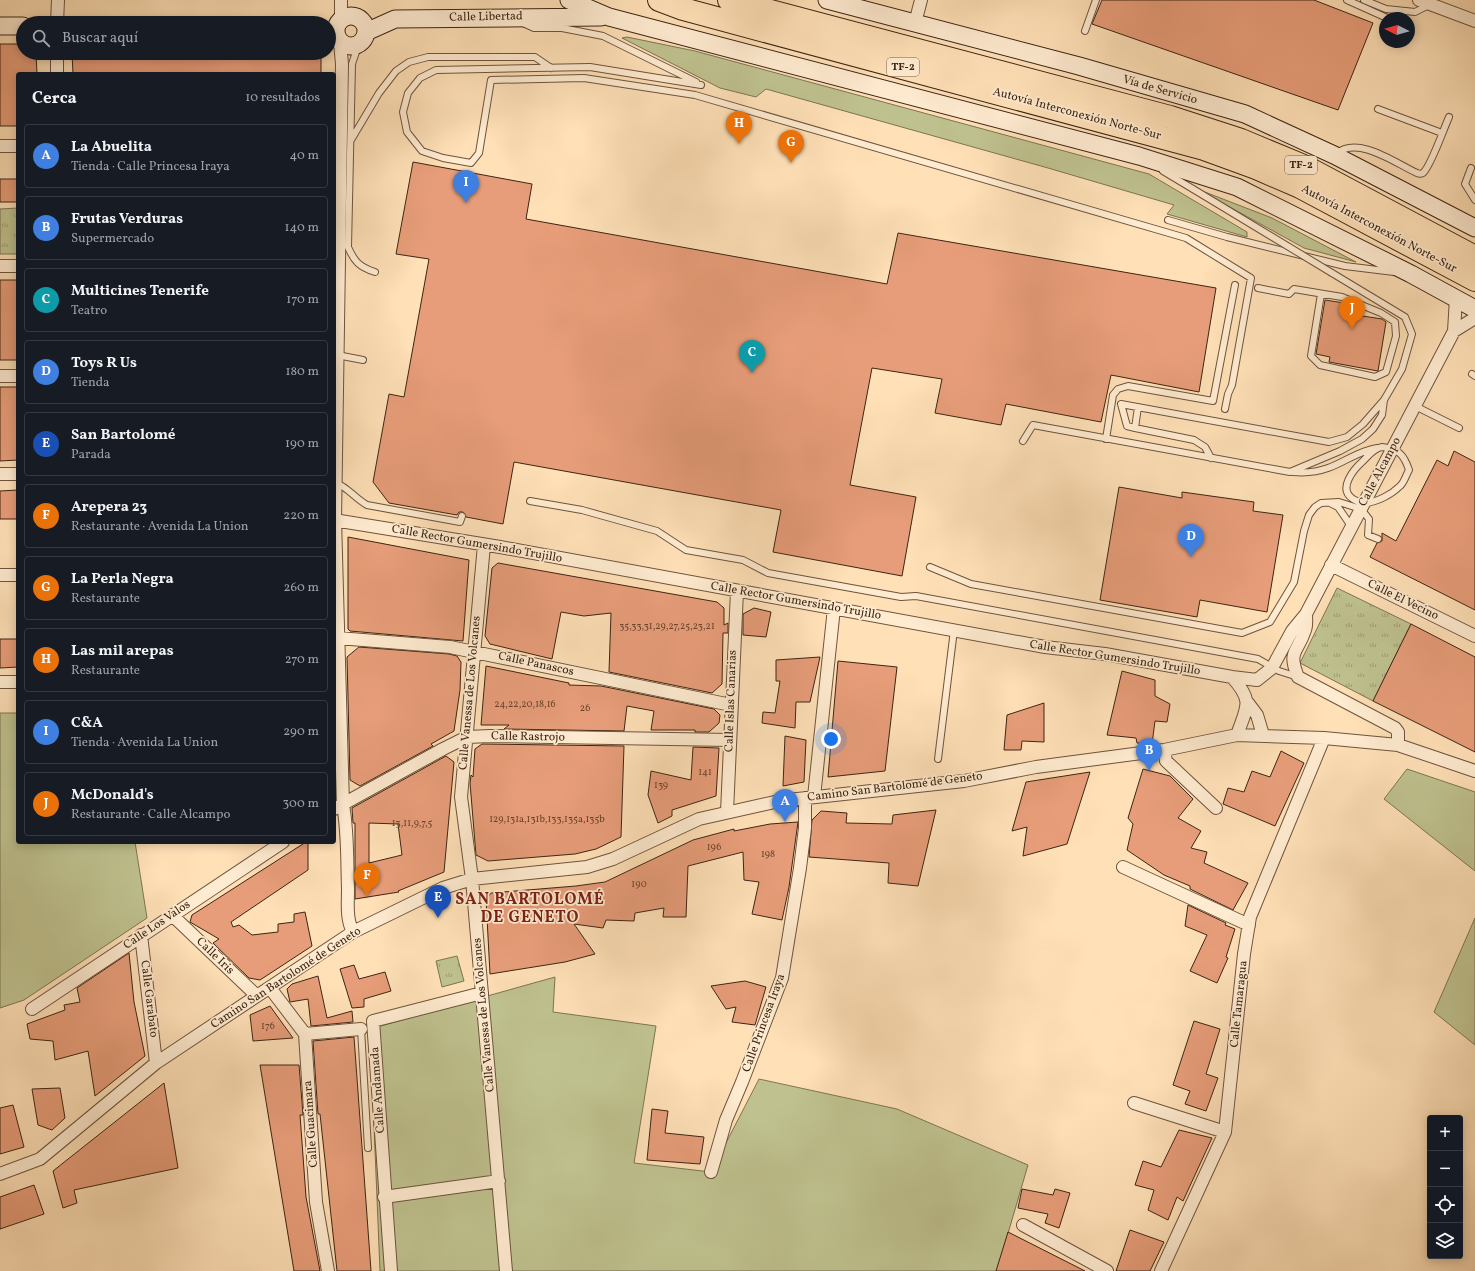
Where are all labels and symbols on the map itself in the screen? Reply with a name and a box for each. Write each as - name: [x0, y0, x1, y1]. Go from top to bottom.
- street label: Calle Libertad: [449, 8, 523, 26]
- north arrow: [1379, 12, 1415, 48]
- road number: TF-2: [887, 58, 919, 76]
- street label: Vía de Servicio: [1121, 72, 1199, 108]
- street label: Autovía Interconexión Norte-Sur: [991, 84, 1163, 144]
- pin: H: [726, 111, 752, 144]
- pin: G: [778, 130, 804, 163]
- road number: TF-2: [1285, 156, 1317, 174]
- pin: I: [453, 170, 479, 203]
- street label: Autovía Interconexión Norte-Sur: [1298, 181, 1460, 277]
- pin: J: [1339, 296, 1365, 329]
- pin: C: [739, 340, 765, 373]
- street label: Calle Alcampo: [1355, 435, 1405, 509]
- street label: Calle Rector Gumersindo Trujillo: [390, 521, 564, 567]
- pin: D: [1178, 524, 1204, 557]
- street label: Calle El Vecino: [1365, 576, 1441, 624]
- street label: Calle Rector Gumersindo Trujillo: [709, 578, 883, 624]
- street label: Calle Vanessa de Los Volcanes: [455, 615, 485, 771]
- house number: 35,33,31,29,27,25,23,21: [619, 619, 715, 633]
- street label: Calle Rector Gumersindo Trujillo: [1028, 637, 1202, 679]
- street label: Calle Panascos: [497, 648, 575, 680]
- street label: Calle Islas Canarias: [721, 650, 741, 752]
- house number: 24,22,20,18,16: [494, 697, 556, 711]
- house number: 26: [580, 701, 590, 715]
- street label: Calle Rastrojo: [491, 728, 565, 746]
- your location: [821, 729, 841, 749]
- pin: B: [1136, 738, 1162, 771]
- house number: 141: [698, 765, 712, 779]
- street label: Camino San Bartolomé de Geneto: [807, 768, 983, 806]
- house number: 139: [654, 778, 668, 792]
- pin: A: [772, 789, 798, 822]
- house number: 129,131a,131b,133,135a,135b: [489, 812, 605, 826]
- house number: 13,11,9,7,5: [392, 816, 432, 830]
- house number: 196: [707, 840, 721, 854]
- house number: 198: [761, 847, 775, 861]
- pin: F: [354, 863, 380, 896]
- house number: 190: [631, 877, 647, 891]
- pin: E: [425, 885, 451, 918]
- district label: SAN BARTOLOMÉ DE GENETO: [455, 889, 605, 929]
- street label: Calle Los Valos: [120, 897, 194, 953]
- street label: Camino San Bartolomé de Geneto: [208, 923, 364, 1033]
- street label: Calle Iris: [192, 934, 238, 978]
- street label: Calle Vanessa de Los Volcanes: [469, 937, 499, 1093]
- street label: Calle Garabato: [136, 959, 162, 1039]
- street label: Calle Tamaragua: [1226, 960, 1252, 1048]
- street label: Calle Princesa Iraya: [739, 971, 789, 1074]
- house number: 176: [261, 1019, 275, 1033]
- street label: Calle Andamada: [367, 1046, 389, 1134]
- street label: Calle Guacimara: [300, 1080, 322, 1168]

